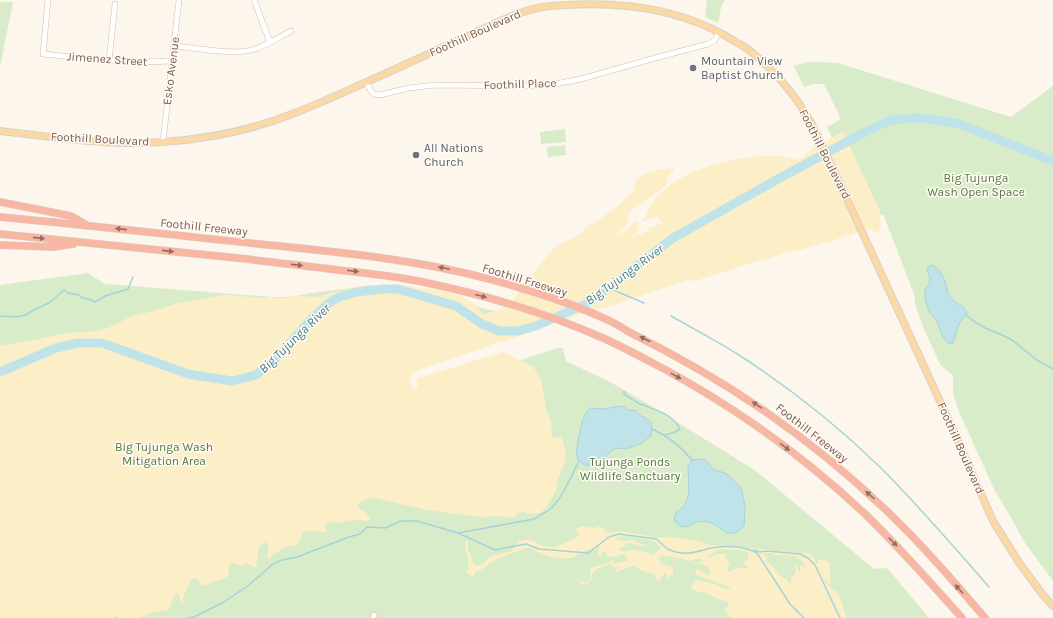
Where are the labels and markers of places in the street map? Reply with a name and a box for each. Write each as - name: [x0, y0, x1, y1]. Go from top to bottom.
- place label: Mountain View Baptist Church: [701, 54, 783, 82]
- marker: Mountain View Baptist Church: [688, 63, 698, 73]
- place label: All Nations Church: [424, 141, 483, 169]
- marker: All Nations Church: [411, 150, 421, 160]

